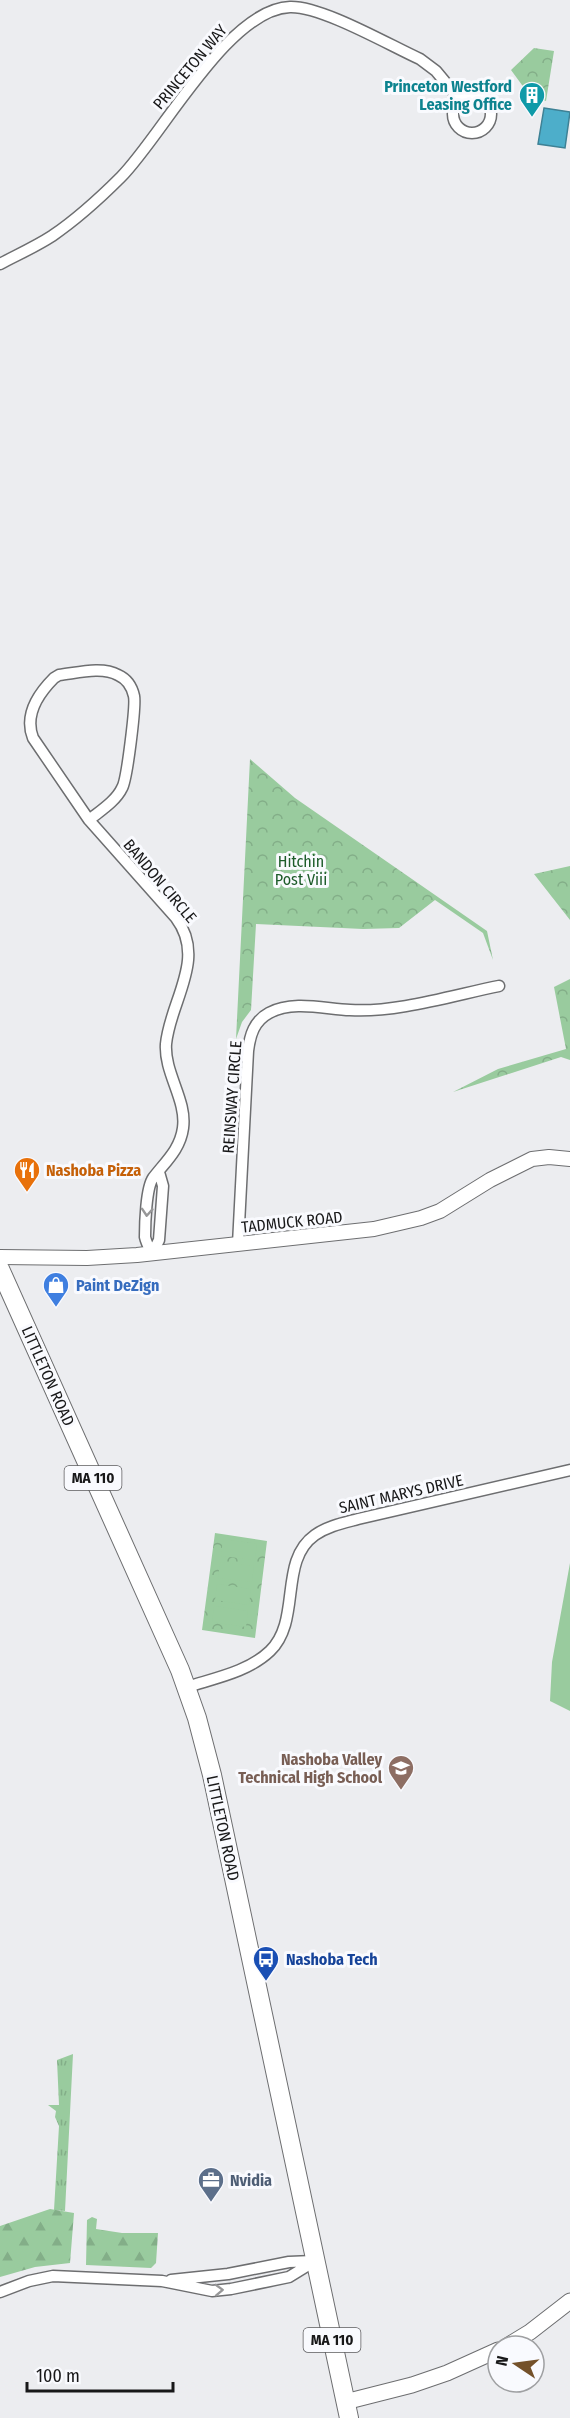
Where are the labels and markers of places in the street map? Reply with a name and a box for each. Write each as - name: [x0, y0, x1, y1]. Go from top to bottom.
- place label: Princeton Westford Leasing Office: [384, 77, 512, 114]
- building icon: Princeton Westford Leasing Office: [517, 80, 547, 118]
- restaurant icon: Nashoba Pizza: [12, 1155, 42, 1193]
- place label: Nashoba Pizza: [46, 1161, 141, 1180]
- shop icon: Paint DeZign: [41, 1270, 71, 1308]
- place label: Paint DeZign: [76, 1276, 159, 1295]
- place label: Nashoba Valley Technical High School: [238, 1750, 383, 1787]
- school or university icon: Nashoba Valley Technical High School: [386, 1753, 416, 1791]
- bus stop icon: Nashoba Tech: [251, 1944, 281, 1982]
- place label: Nashoba Tech: [286, 1950, 378, 1969]
- office icon: Nvidia: [196, 2165, 226, 2203]
- place label: Nvidia: [230, 2171, 272, 2190]

